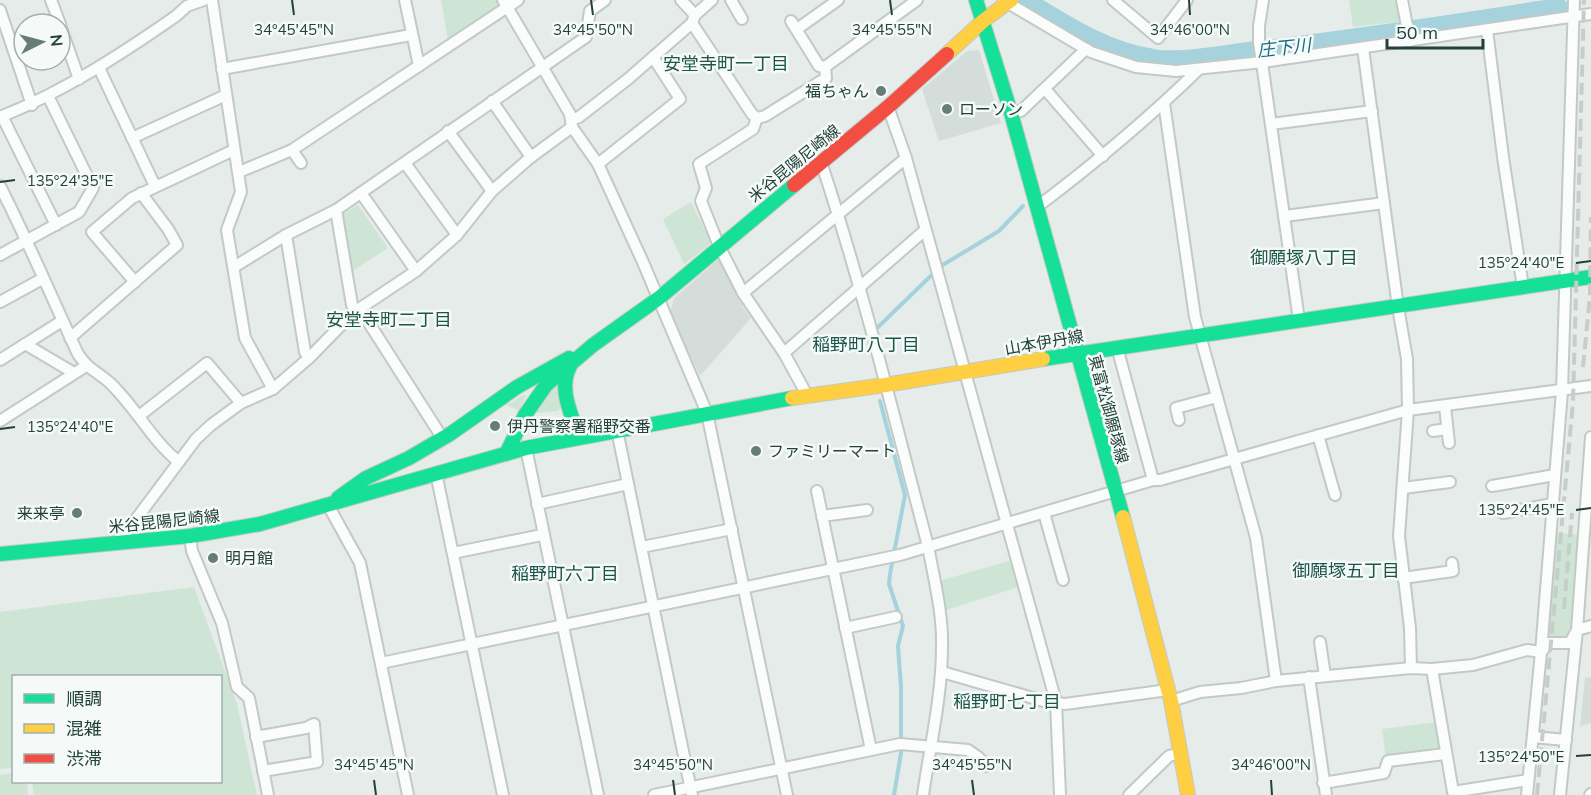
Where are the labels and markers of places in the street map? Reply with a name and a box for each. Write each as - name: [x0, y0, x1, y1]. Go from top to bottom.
- place label: 福ちゃん: [805, 81, 869, 101]
- marker: 福ちゃん: [874, 84, 888, 98]
- place label: ローソン: [959, 99, 1023, 119]
- marker: ローソン: [940, 102, 954, 116]
- place label: 伊丹警察署稲野交番: [507, 416, 651, 436]
- marker: 伊丹警察署稲野交番: [488, 419, 502, 433]
- place label: ファミリーマート: [768, 441, 896, 461]
- marker: ファミリーマート: [749, 444, 763, 458]
- place label: 来来亭: [17, 503, 65, 523]
- marker: 来来亭: [70, 506, 84, 520]
- place label: 明月館: [225, 548, 273, 568]
- marker: 明月館: [206, 551, 220, 565]

